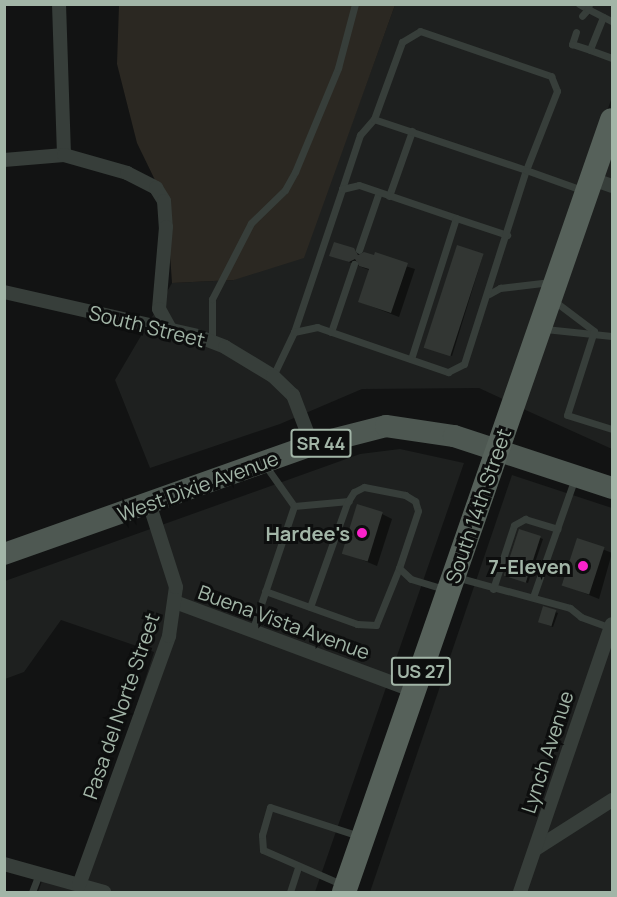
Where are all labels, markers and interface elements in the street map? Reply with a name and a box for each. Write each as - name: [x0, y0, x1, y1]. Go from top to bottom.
- street label: South Street: [87, 300, 207, 352]
- street label: South 14th Street: [440, 425, 516, 587]
- road number: SR 44: [290, 428, 352, 458]
- street label: West Dixie Avenue: [114, 446, 282, 526]
- place label: Hardee's: [265, 521, 350, 545]
- marker: Hardee's: [355, 526, 369, 540]
- place label: 7-Eleven: [488, 554, 571, 578]
- marker: 7-Eleven: [576, 559, 590, 573]
- street label: Buena Vista Avenue: [195, 580, 373, 664]
- street label: Pasa del Norte Street: [78, 610, 164, 802]
- road number: US 27: [390, 656, 452, 686]
- street label: Lynch Avenue: [516, 688, 578, 816]

